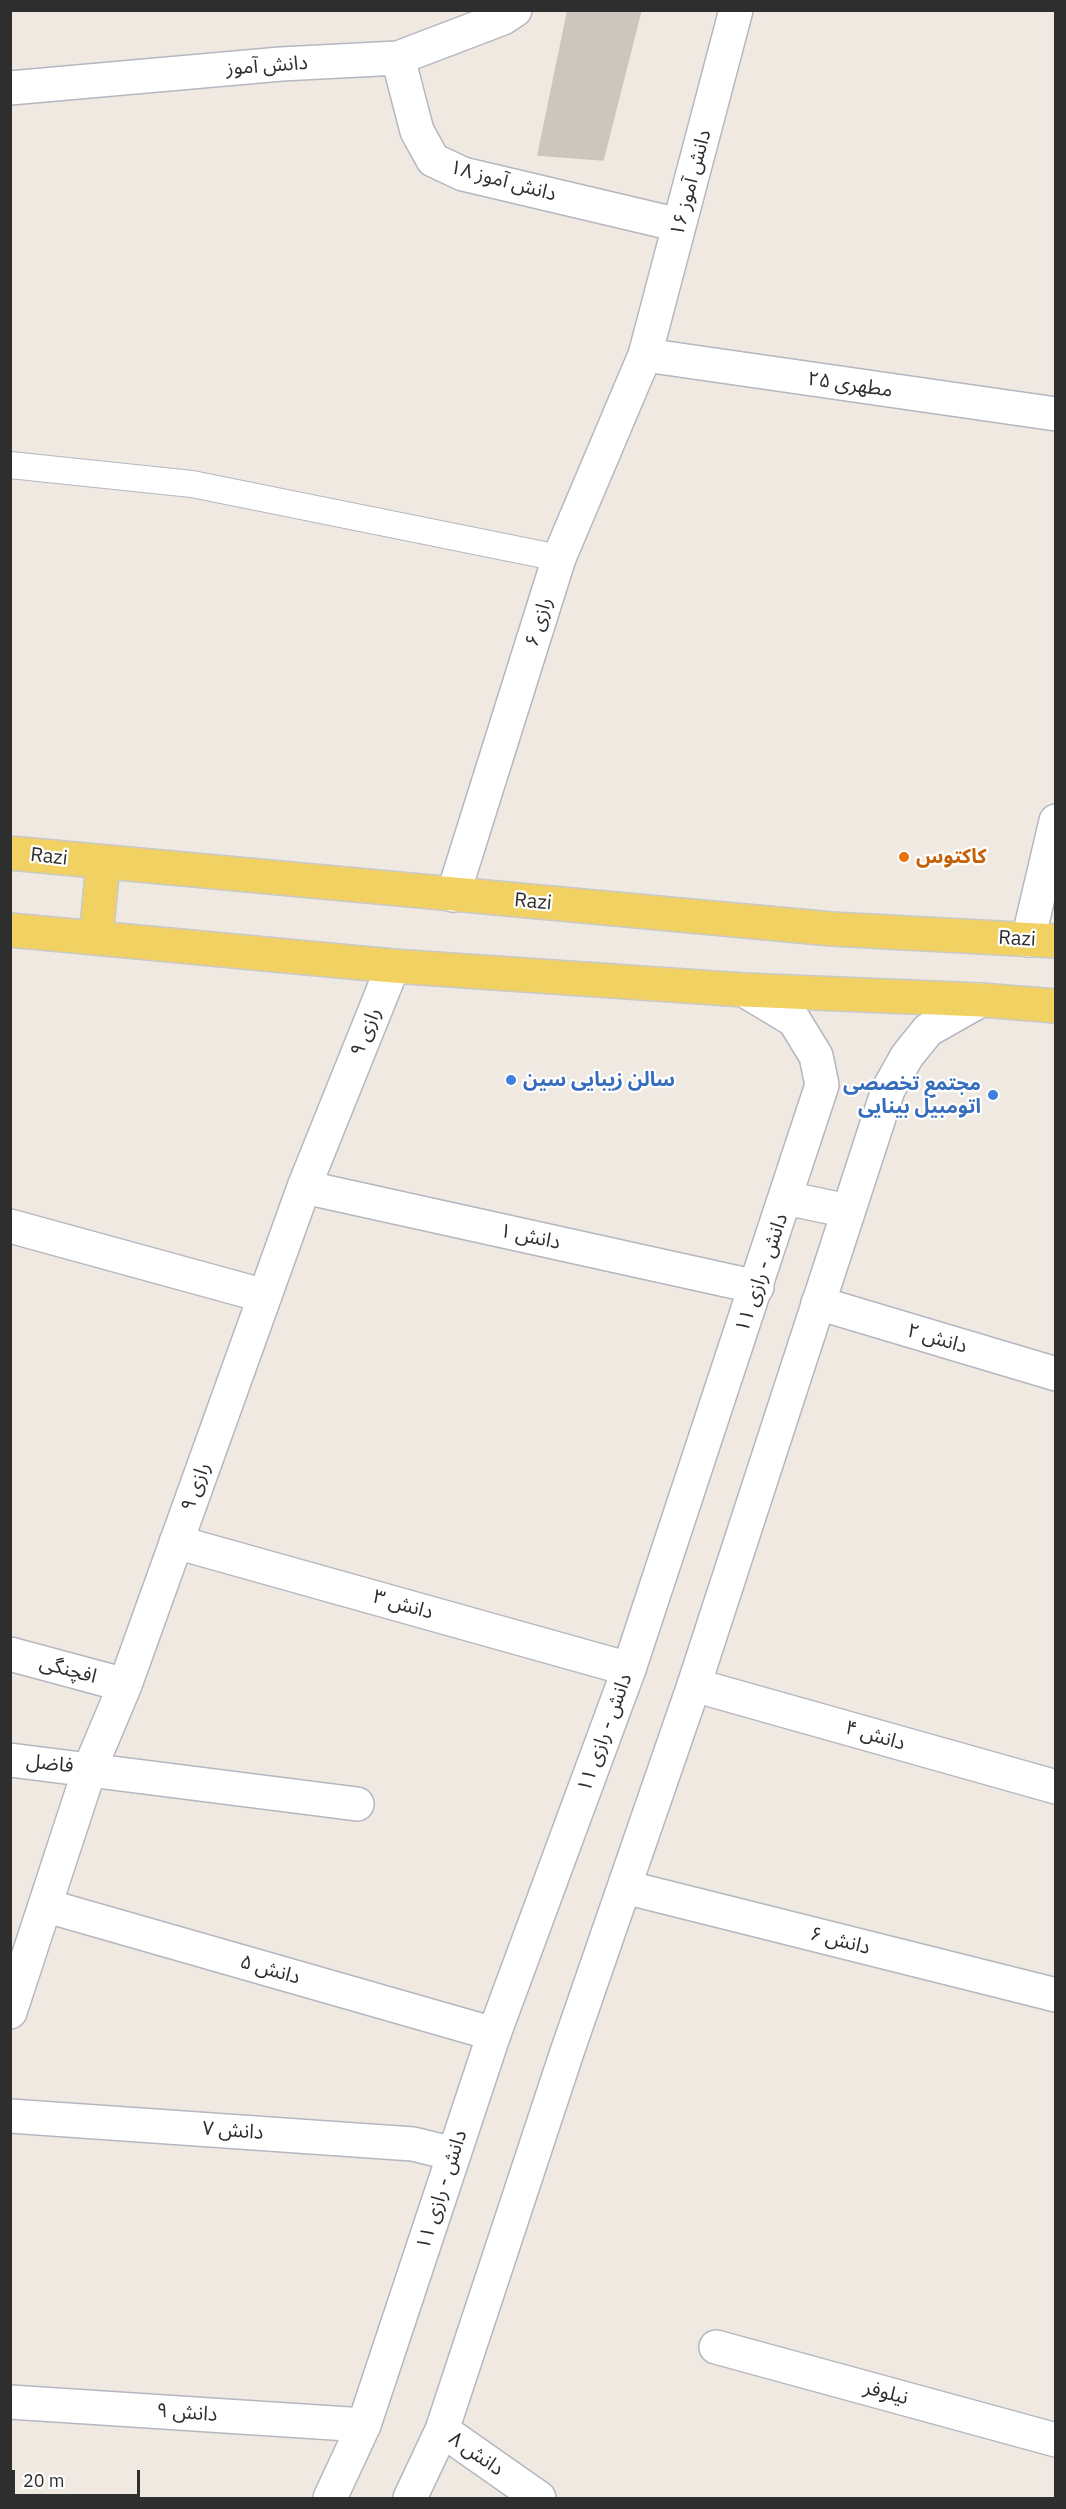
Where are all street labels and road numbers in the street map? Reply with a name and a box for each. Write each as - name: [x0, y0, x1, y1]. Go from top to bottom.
- street label: دانش آموز: [225, 51, 309, 81]
- street label: دانش آموز ۱۶: [665, 127, 717, 239]
- street label: دانش آموز ۱۸: [447, 155, 559, 207]
- street label: مطهری ۲۵: [806, 367, 894, 403]
- street label: رازی ۶: [520, 594, 558, 650]
- street label: Razi: [29, 843, 69, 871]
- street label: Razi: [513, 888, 553, 916]
- street label: Razi: [998, 926, 1036, 952]
- street label: رازی ۹: [345, 1004, 387, 1060]
- street label: دانش - رازی ۱۱: [730, 1210, 794, 1336]
- street label: دانش ۱: [498, 1219, 562, 1255]
- street label: دانش ۲: [904, 1319, 970, 1359]
- street label: رازی ۹: [176, 1459, 216, 1515]
- street label: دانش ۳: [370, 1585, 436, 1625]
- street label: افچنگی: [37, 1651, 99, 1689]
- street label: دانش - رازی ۱۱: [572, 1671, 638, 1795]
- street label: دانش ۴: [842, 1716, 908, 1756]
- street label: فاضل: [25, 1750, 75, 1778]
- street label: دانش ۶: [807, 1922, 873, 1960]
- street label: دانش ۵: [237, 1950, 303, 1990]
- street label: دانش ۷: [202, 2117, 264, 2145]
- street label: دانش - رازی ۱۱: [411, 2127, 473, 2253]
- street label: نیلوفر: [861, 2376, 911, 2410]
- street label: دانش ۹: [156, 2399, 218, 2427]
- street label: دانش ۸: [444, 2427, 508, 2481]

